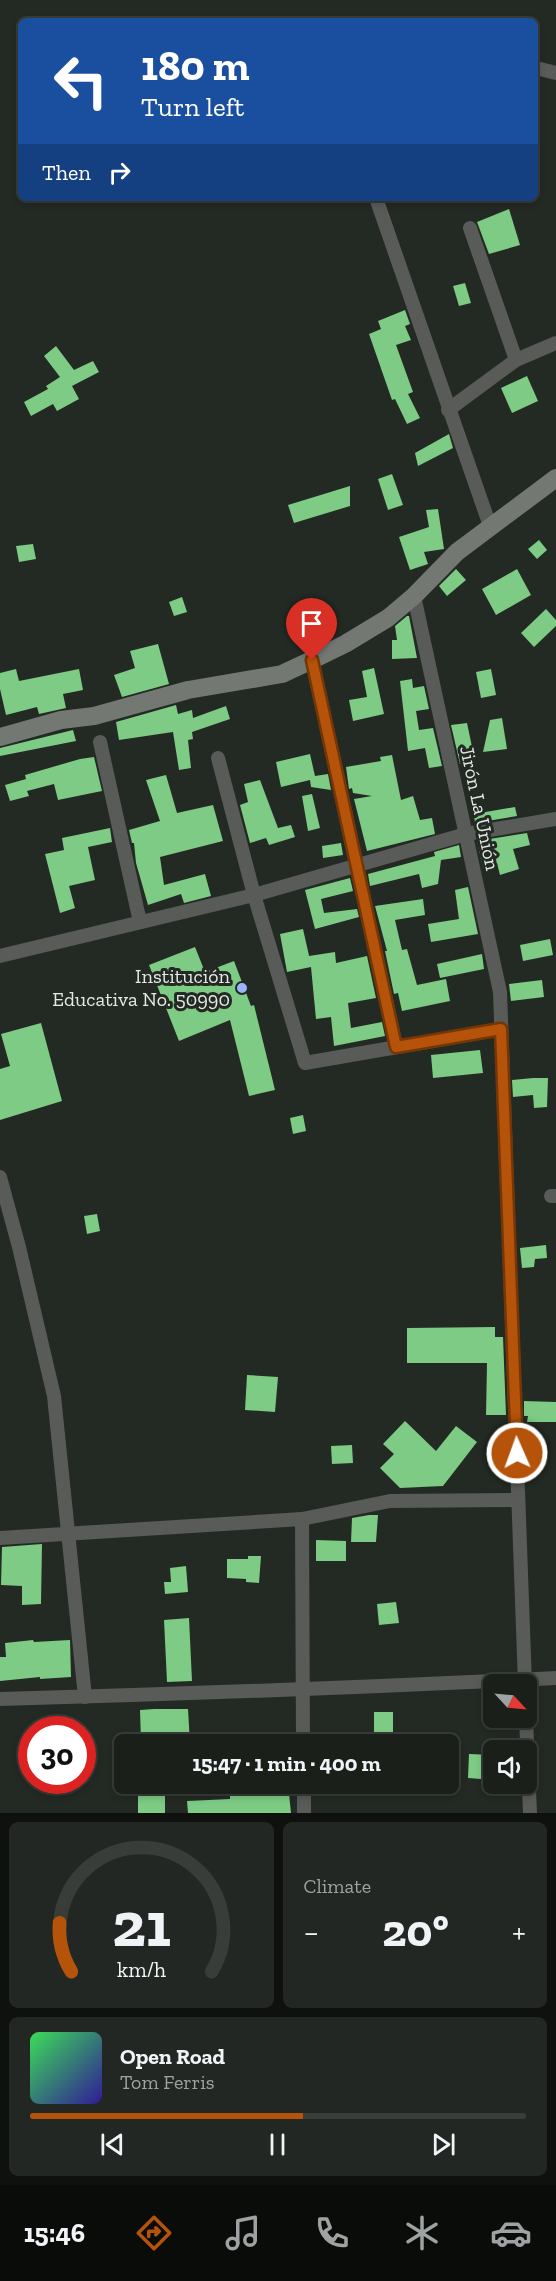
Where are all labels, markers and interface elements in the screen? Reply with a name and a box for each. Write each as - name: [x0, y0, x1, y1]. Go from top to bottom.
- text: 180 m: [141, 40, 249, 91]
- icon: left: [42, 42, 120, 120]
- text: Turn left: [141, 91, 244, 123]
- icon: right: [103, 156, 136, 189]
- text: Then: [42, 159, 91, 186]
- pin: [286, 598, 337, 660]
- icon: arrive: [295, 607, 328, 640]
- street label: Jirón La Unión: [455, 743, 505, 873]
- place label: Institución Educativa No. 50990: [52, 964, 231, 1011]
- marker: Institución Educativa No. 50990: [235, 981, 249, 995]
- position arrow: [485, 1421, 549, 1485]
- north arrow: [483, 1674, 537, 1728]
- map controls: [483, 1674, 537, 1794]
- speed limit sign: 30: [18, 1716, 96, 1794]
- button: sound: [483, 1740, 537, 1794]
- text: 15:47 · 1 min · 400 m: [192, 1750, 381, 1777]
- text: Climate: [304, 1874, 371, 1898]
- text: 21: [112, 1887, 171, 1962]
- text: 20°: [382, 1904, 449, 1958]
- text: −: [304, 1912, 319, 1951]
- text: +: [512, 1912, 526, 1951]
- text: km/h: [117, 1957, 166, 1982]
- text: Open Road: [120, 2043, 225, 2070]
- text: Tom Ferris: [120, 2070, 215, 2094]
- icon: previous: [96, 2128, 129, 2161]
- icon: pause: [261, 2128, 294, 2161]
- icon: next: [427, 2128, 460, 2161]
- icon: directions: [133, 2212, 175, 2254]
- icon: music: [222, 2212, 264, 2254]
- icon: phone: [311, 2212, 353, 2254]
- icon: climate: [401, 2212, 443, 2254]
- icon: car: [490, 2212, 532, 2254]
- text: 15:46: [24, 2217, 85, 2249]

